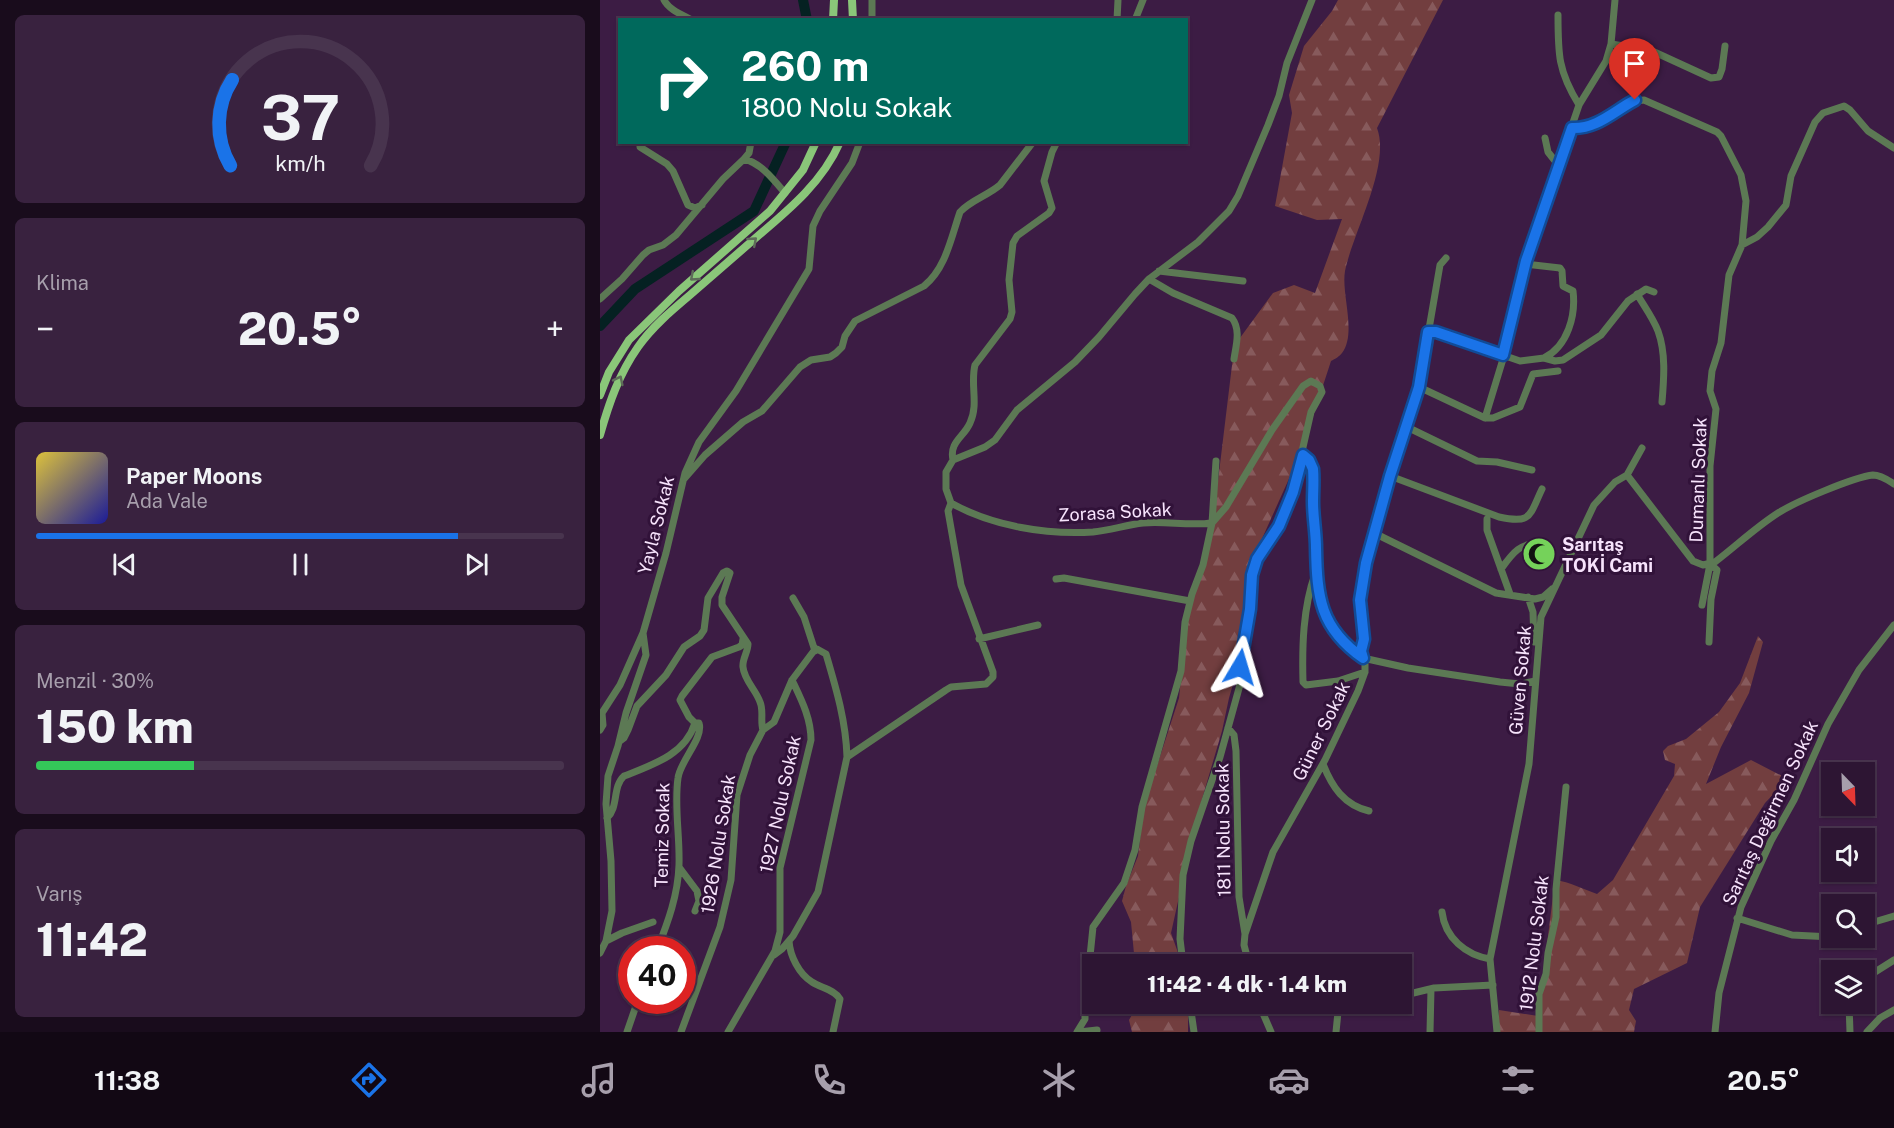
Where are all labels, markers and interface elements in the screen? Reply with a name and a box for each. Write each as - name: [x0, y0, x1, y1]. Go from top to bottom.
- pin: [1609, 38, 1660, 100]
- text: 260 m: [741, 41, 869, 90]
- icon: right: [642, 42, 720, 120]
- icon: arrive: [1618, 47, 1651, 80]
- text: 37: [260, 81, 340, 154]
- text: 1800 Nolu Sokak: [741, 91, 952, 123]
- text: km/h: [275, 152, 325, 177]
- one-way arrow: [746, 237, 757, 248]
- one-way arrow: [690, 270, 701, 281]
- text: Klima: [36, 271, 89, 295]
- text: 20.5°: [238, 302, 362, 355]
- text: −: [36, 310, 54, 348]
- text: +: [546, 310, 564, 348]
- one-way arrow: [611, 375, 623, 386]
- street label: Dumanlı Sokak: [1685, 417, 1711, 543]
- text: Paper Moons: [126, 463, 262, 489]
- street label: Yayla Sokak: [634, 474, 678, 576]
- text: Ada Vale: [126, 489, 208, 513]
- street label: Zorasa Sokak: [1058, 499, 1172, 525]
- place label: Sarıtaş TOKİ Cami: [1562, 534, 1653, 576]
- mosque icon: Sarıtaş TOKİ Cami: [1521, 536, 1557, 572]
- icon: previous: [108, 548, 141, 581]
- icon: pause: [284, 548, 317, 581]
- icon: next: [460, 548, 493, 581]
- street label: Güven Sokak: [1505, 624, 1535, 736]
- position arrow: [1208, 635, 1272, 699]
- text: Menzil · 30%: [36, 669, 154, 693]
- street label: Güner Sokak: [1288, 678, 1354, 784]
- text: 150 km: [36, 700, 194, 753]
- street label: Sarıtaş Değirmen Sokak: [1718, 717, 1822, 909]
- street label: 1927 Nolu Sokak: [755, 733, 805, 875]
- north arrow: [1821, 762, 1875, 816]
- map controls: [1821, 762, 1875, 1014]
- street label: 1811 Nolu Sokak: [1211, 763, 1235, 897]
- street label: 1926 Nolu Sokak: [697, 773, 739, 915]
- street label: Temiz Sokak: [651, 782, 673, 888]
- button: sound: [1821, 828, 1875, 882]
- street label: 1912 Nolu Sokak: [1515, 874, 1553, 1012]
- text: Varış: [36, 882, 82, 906]
- button: search: [1821, 894, 1875, 948]
- text: 11:42: [36, 913, 148, 966]
- speed limit sign: 40: [618, 936, 696, 1014]
- button: layers: [1821, 960, 1875, 1014]
- text: 11:42 · 4 dk · 1.4 km: [1147, 971, 1347, 997]
- icon: directions: [348, 1059, 390, 1101]
- icon: music: [578, 1059, 620, 1101]
- icon: phone: [808, 1059, 850, 1101]
- icon: climate: [1038, 1059, 1080, 1101]
- icon: car: [1268, 1059, 1310, 1101]
- icon: filters: [1497, 1059, 1539, 1101]
- text: 11:38: [94, 1064, 160, 1096]
- text: 20.5°: [1727, 1064, 1800, 1096]

